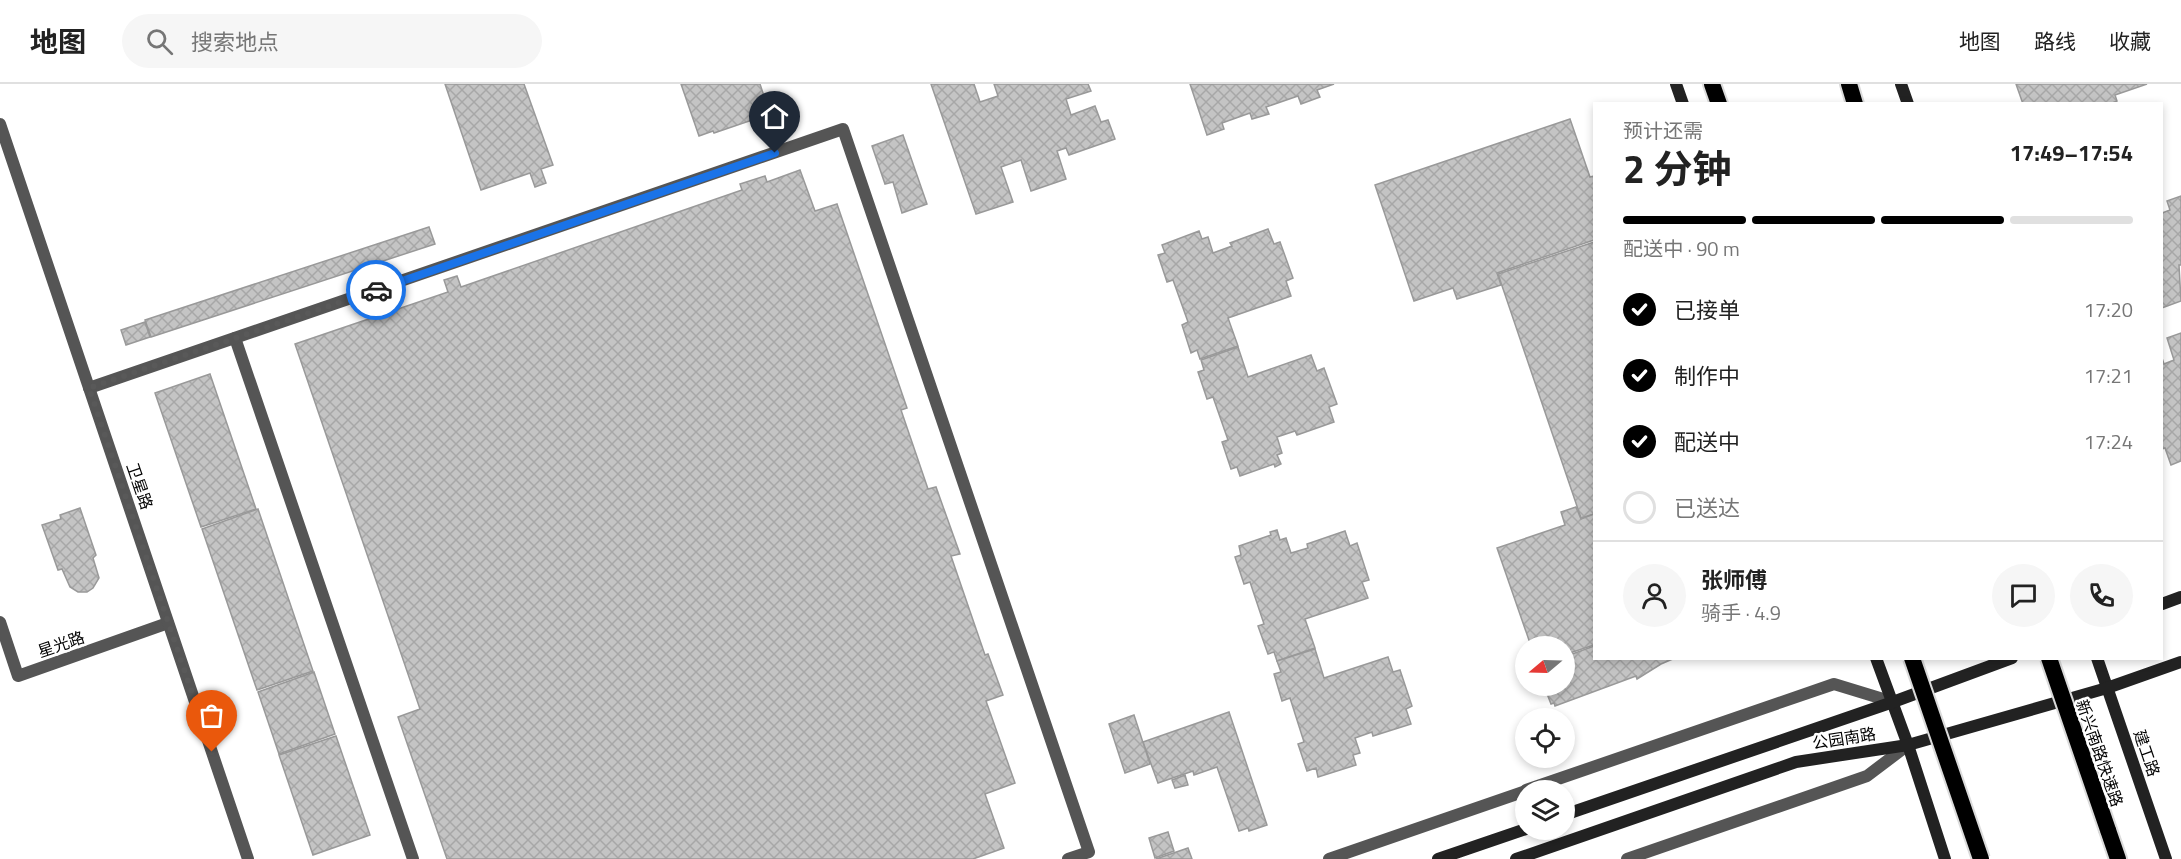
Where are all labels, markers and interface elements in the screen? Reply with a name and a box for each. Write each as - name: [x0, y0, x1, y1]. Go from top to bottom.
- search box: [122, 14, 542, 68]
- text: 地图: [30, 20, 86, 63]
- icon: search: [143, 25, 176, 58]
- text: 搜索地点: [191, 25, 279, 59]
- text: 地图: [1959, 25, 2001, 57]
- text: 路线: [2034, 25, 2076, 57]
- text: 收藏: [2109, 25, 2151, 57]
- pin: [749, 91, 800, 153]
- icon: home: [758, 100, 791, 133]
- text: 预计还需: [1623, 115, 1703, 146]
- text: 17:49–17:54: [2010, 136, 2133, 170]
- text: 2 分钟: [1623, 139, 1731, 198]
- text: 配送中 · 90 m: [1623, 233, 1740, 264]
- courier: [346, 260, 406, 320]
- icon: car: [360, 274, 393, 307]
- icon: check: [1623, 293, 1656, 326]
- text: 已接单: [1674, 293, 1740, 327]
- text: 17:20: [2084, 294, 2133, 325]
- icon: check: [1623, 359, 1656, 392]
- text: 制作中: [1674, 359, 1740, 393]
- text: 17:21: [2084, 360, 2133, 391]
- icon: check: [1623, 425, 1656, 458]
- text: 配送中: [1674, 425, 1740, 459]
- text: 17:24: [2084, 426, 2133, 457]
- street label: 卫星路: [121, 459, 159, 513]
- text: 已送达: [1674, 491, 1740, 525]
- text: 张师傅: [1701, 563, 1767, 597]
- button: person: [1623, 564, 1686, 627]
- button: chat: [1992, 564, 2055, 627]
- button: phone: [2070, 564, 2133, 627]
- text: 骑手 · 4.9: [1701, 597, 1781, 628]
- street label: 星光路: [34, 625, 88, 663]
- north arrow: [1515, 636, 1575, 696]
- map controls: [1515, 636, 1575, 840]
- pin: [186, 690, 237, 752]
- street label: 新兴南路快速路: [2070, 696, 2130, 810]
- icon: bag: [195, 699, 228, 732]
- button: locate: [1515, 708, 1575, 768]
- street label: 公园南路: [1811, 721, 1877, 755]
- street label: 建工路: [2128, 726, 2166, 780]
- button: layers: [1515, 780, 1575, 840]

